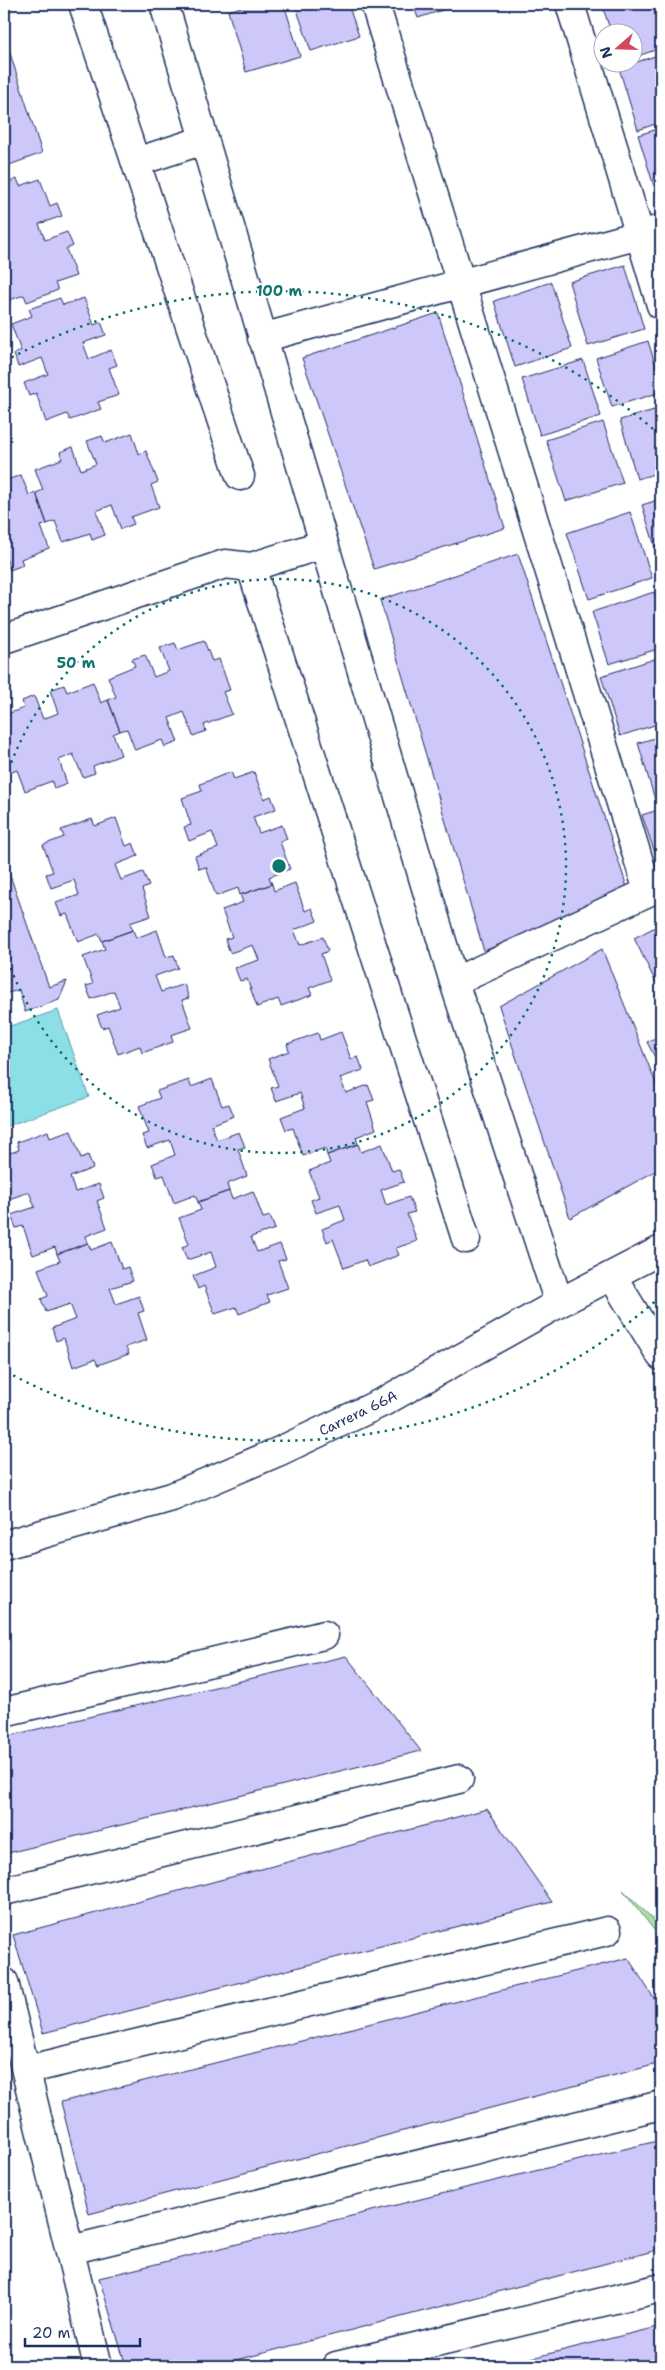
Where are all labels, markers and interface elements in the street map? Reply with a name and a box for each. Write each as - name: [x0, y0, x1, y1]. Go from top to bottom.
- north arrow: [592, 22, 642, 72]
- text: N: [595, 44, 616, 61]
- text: 100 m: [256, 281, 302, 301]
- text: 50 m: [57, 653, 96, 673]
- centre of rings: [270, 857, 288, 875]
- street label: Carrera 66A: [316, 1386, 400, 1440]
- scale bar: [25, 2315, 140, 2347]
- text: 20 m: [32, 2323, 71, 2343]

